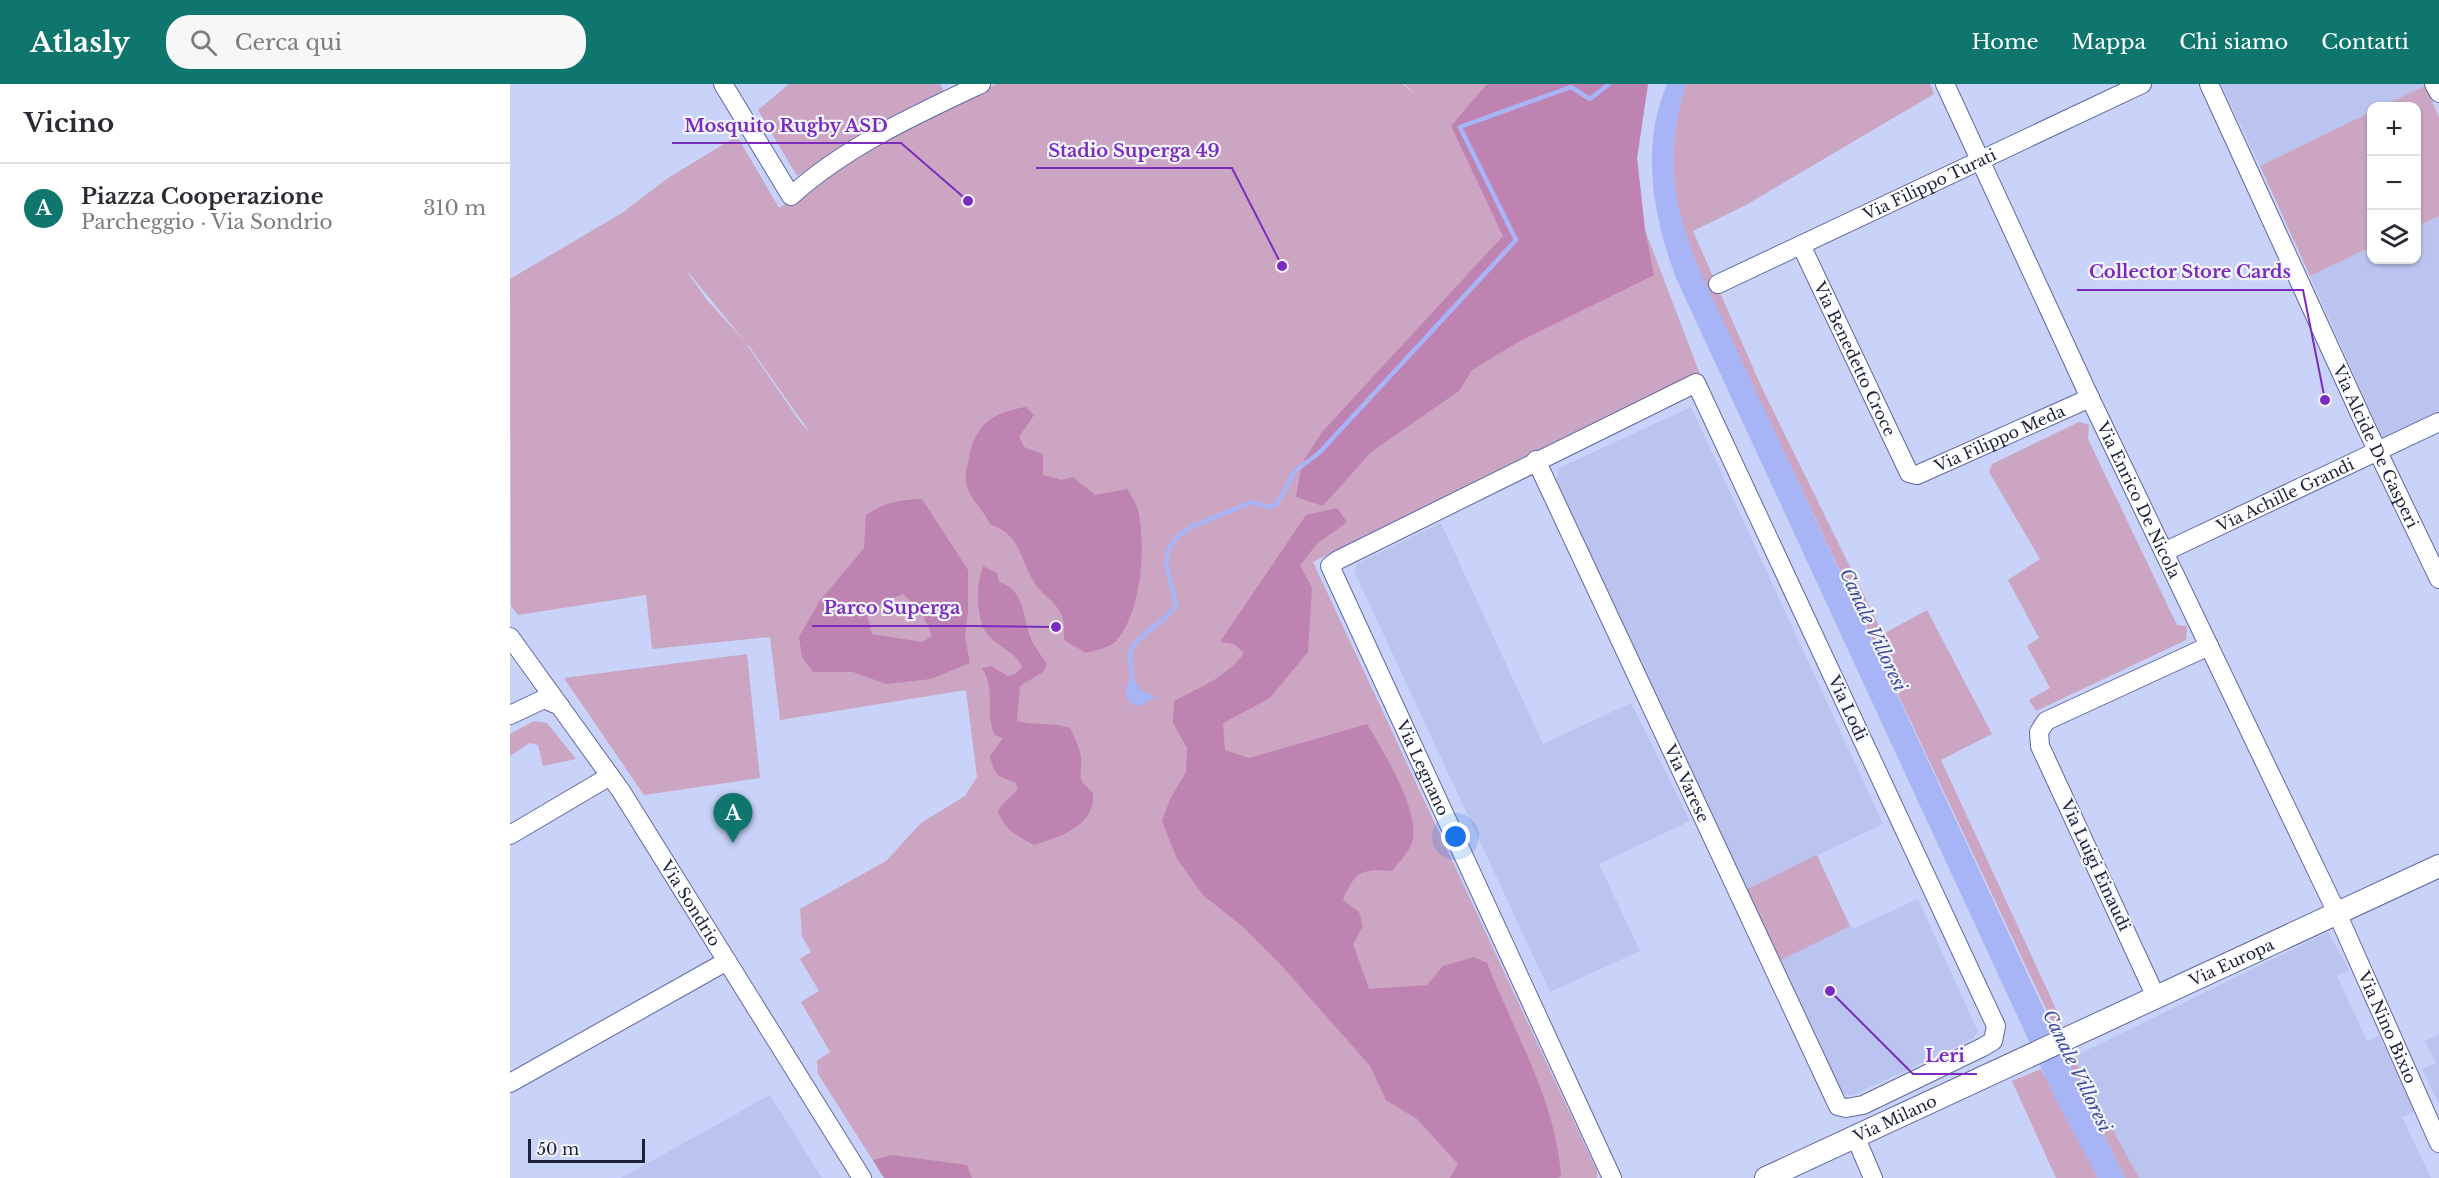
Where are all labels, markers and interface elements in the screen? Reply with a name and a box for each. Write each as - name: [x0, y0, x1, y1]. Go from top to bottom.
- search box: [166, 15, 586, 69]
- text: Atlasly: [30, 25, 130, 60]
- icon: search: [187, 26, 220, 59]
- text: Cerca qui: [235, 29, 342, 56]
- text: Home: [1971, 29, 2039, 55]
- text: Mappa: [2072, 29, 2146, 55]
- text: Chi siamo: [2179, 29, 2288, 55]
- text: Contatti: [2321, 29, 2409, 55]
- map controls: [2367, 102, 2421, 264]
- button: +: [2367, 102, 2421, 156]
- text: Vicino: [24, 107, 114, 139]
- callout: Mosquito Rugby ASD: [672, 107, 901, 143]
- text: Mosquito Rugby ASD: [684, 115, 888, 137]
- callout: Stadio Superga 49: [1036, 132, 1232, 168]
- text: Stadio Superga 49: [1048, 140, 1220, 162]
- street label: Via Filippo Turati: [1859, 144, 2000, 225]
- button: −: [2367, 156, 2421, 210]
- text: Piazza Cooperazione: [81, 183, 324, 210]
- text: A: [35, 196, 52, 220]
- text: 310 m: [423, 196, 486, 220]
- text: Parcheggio · Via Sondrio: [81, 210, 333, 234]
- button: layers: [2367, 210, 2421, 264]
- callout: Collector Store Cards: [2077, 254, 2303, 290]
- text: Collector Store Cards: [2089, 261, 2291, 283]
- street label: Via Benedetto Croce: [1809, 278, 1900, 439]
- street label: Via Alcide De Gasperi: [2329, 361, 2423, 532]
- street label: Via Filippo Meda: [1930, 400, 2068, 476]
- street label: Via Enrico De Nicola: [2092, 418, 2185, 582]
- street label: Via Achille Grandi: [2212, 453, 2358, 536]
- water label: Canale Villoresi: [1835, 565, 1911, 696]
- callout: Parco Superga: [812, 590, 973, 626]
- text: Parco Superga: [824, 597, 961, 619]
- street label: Via Lodi: [1824, 671, 1872, 744]
- street label: Via Legnano: [1392, 716, 1454, 819]
- street label: Via Varese: [1660, 740, 1714, 825]
- pin: A: [714, 794, 752, 843]
- street label: Via Luigi Einaudi: [2056, 795, 2135, 934]
- your location: [1441, 822, 1470, 851]
- street label: Via Sondrio: [656, 856, 725, 950]
- street label: Via Europa: [2185, 934, 2277, 991]
- street label: Via Nino Bixio: [2354, 967, 2421, 1086]
- water label: Canale Villoresi: [2038, 1006, 2116, 1136]
- callout: Leri: [1913, 1038, 1977, 1074]
- text: Leri: [1925, 1045, 1965, 1067]
- street label: Via Milano: [1849, 1090, 1940, 1147]
- scale bar: [528, 1136, 645, 1164]
- text: 50 m: [537, 1139, 579, 1159]

